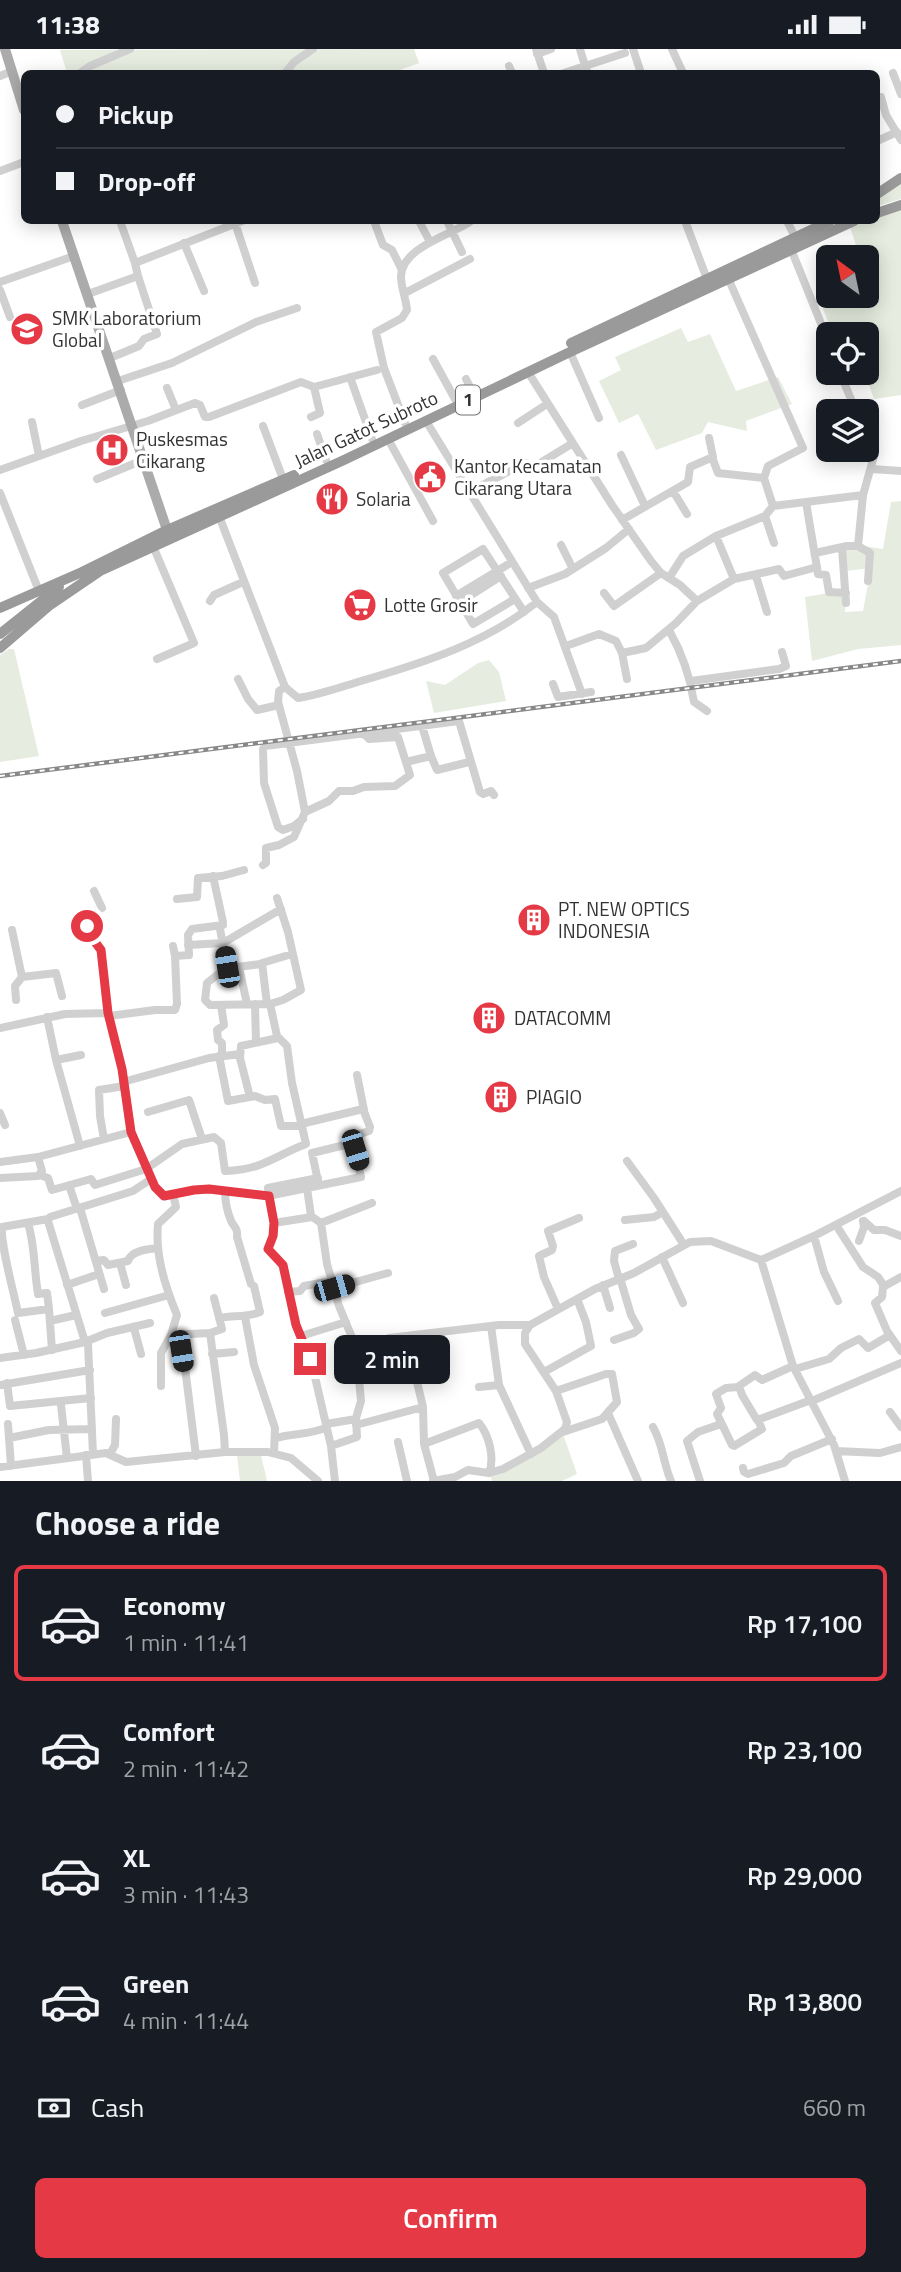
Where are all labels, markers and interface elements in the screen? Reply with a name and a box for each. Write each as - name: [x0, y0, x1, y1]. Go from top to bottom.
- text: 11:38: [35, 5, 100, 44]
- text: Pickup: [98, 95, 174, 134]
- text: Drop-off: [98, 162, 195, 201]
- north arrow: [816, 245, 878, 308]
- map controls: [816, 245, 879, 462]
- place label: SMK Laboratorium Global: [52, 303, 201, 354]
- school or university icon: SMK Laboratorium Global: [8, 310, 46, 348]
- button: locate: [816, 322, 879, 385]
- street label: Jalan Gatot Subroto: [289, 383, 442, 475]
- road number: 1: [456, 386, 480, 415]
- button: layers: [816, 399, 879, 462]
- place label: Puskesmas Cikarang: [136, 424, 228, 475]
- hospital icon: Puskesmas Cikarang: [93, 431, 131, 469]
- place label: Kantor Kecamatan Cikarang Utara: [454, 451, 602, 502]
- public building icon: Kantor Kecamatan Cikarang Utara: [411, 458, 449, 496]
- restaurant icon: Solaria: [313, 480, 351, 518]
- place label: Solaria: [356, 484, 411, 513]
- supermarket icon: Lotte Grosir: [341, 586, 379, 624]
- place label: Lotte Grosir: [384, 590, 478, 619]
- place label: PT. NEW OPTICS INDONESIA: [558, 894, 690, 945]
- building icon: PT. NEW OPTICS INDONESIA: [515, 901, 553, 939]
- route start: [71, 910, 103, 942]
- car: [214, 945, 241, 989]
- building icon: DATACOMM: [470, 999, 508, 1037]
- place label: DATACOMM: [514, 1003, 611, 1032]
- building icon: PIAGIO: [482, 1078, 520, 1116]
- place label: PIAGIO: [526, 1082, 582, 1111]
- car: [339, 1127, 372, 1173]
- car: [311, 1272, 358, 1304]
- car: [168, 1329, 195, 1373]
- callout: 2 min: [334, 1335, 450, 1383]
- text: 2 min: [364, 1342, 420, 1377]
- route end: [294, 1343, 326, 1375]
- text: Choose a ride: [35, 1499, 220, 1547]
- text: Economy: [123, 1586, 225, 1625]
- icon: car: [39, 1592, 102, 1655]
- text: Rp 17,100: [747, 1604, 862, 1643]
- text: 1 min · 11:41: [123, 1625, 249, 1660]
- text: Comfort: [123, 1712, 215, 1751]
- icon: car: [39, 1718, 102, 1781]
- text: Rp 23,100: [747, 1730, 862, 1769]
- text: 2 min · 11:42: [123, 1751, 249, 1786]
- text: XL: [123, 1838, 150, 1877]
- icon: car: [39, 1844, 102, 1907]
- text: Rp 29,000: [747, 1856, 862, 1895]
- text: 3 min · 11:43: [123, 1877, 249, 1912]
- text: Green: [123, 1964, 189, 2003]
- icon: car: [39, 1970, 102, 2033]
- text: Rp 13,800: [747, 1982, 862, 2021]
- text: 4 min · 11:44: [123, 2003, 249, 2038]
- text: Cash: [91, 2088, 144, 2127]
- icon: cash: [35, 2089, 73, 2127]
- text: 660 m: [803, 2090, 866, 2125]
- button: Confirm: [35, 2178, 866, 2258]

